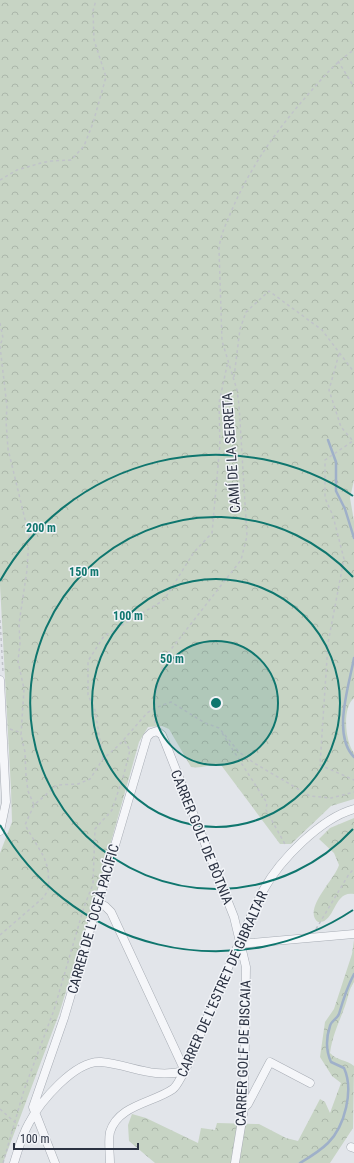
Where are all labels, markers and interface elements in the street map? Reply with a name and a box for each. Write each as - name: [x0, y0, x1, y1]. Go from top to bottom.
- street label: CAMÍ DE LA SERRETA: [218, 392, 243, 514]
- text: 200 m: [26, 521, 56, 535]
- text: 150 m: [69, 565, 99, 579]
- text: 100 m: [113, 609, 143, 623]
- text: 50 m: [160, 652, 184, 666]
- centre of rings: [209, 696, 223, 710]
- street label: CARRER GOLF DE BÒTNIA: [168, 767, 237, 907]
- street label: CARRER DE L'OCEÀ PACÍFIC: [63, 842, 122, 996]
- street label: CARRER DE L'ESTRET DE GIBRALTAR: [174, 888, 271, 1080]
- street label: CARRER GOLF DE BISCAIA: [232, 980, 254, 1126]
- scale bar: [14, 1125, 138, 1151]
- text: 100 m: [20, 1132, 50, 1146]

